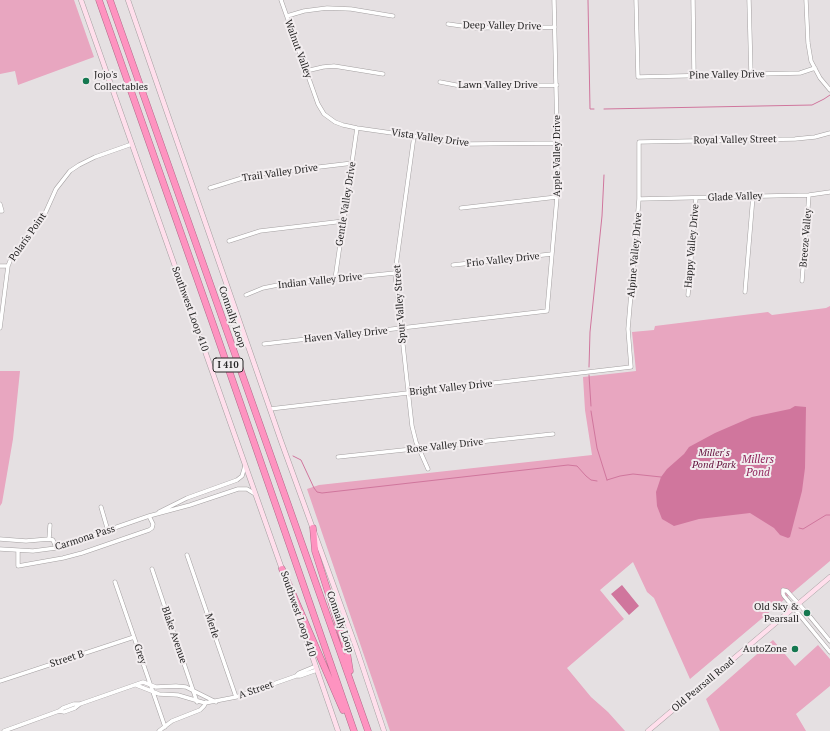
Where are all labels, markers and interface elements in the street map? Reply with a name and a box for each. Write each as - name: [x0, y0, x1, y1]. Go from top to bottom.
- street label: Walnut Valley: [282, 18, 314, 80]
- street label: Deep Valley Drive: [463, 19, 541, 33]
- street label: Pine Valley Drive: [689, 68, 765, 82]
- place label: Jojo's Collectables: [94, 69, 148, 92]
- marker: Jojo's Collectables: [81, 76, 91, 86]
- street label: Lawn Valley Drive: [458, 79, 538, 91]
- street label: Apple Valley Drive: [551, 115, 563, 197]
- street label: Vista Valley Drive: [390, 127, 470, 149]
- street label: Royal Valley Street: [693, 133, 777, 147]
- street label: Gentle Valley Drive: [333, 161, 359, 247]
- street label: Trail Valley Drive: [241, 162, 319, 184]
- street label: Glade Valley: [707, 190, 763, 204]
- street label: Happy Valley Drive: [682, 204, 702, 288]
- street label: Breeze Valley: [797, 208, 815, 268]
- street label: Polaris Point: [7, 210, 49, 264]
- street label: Alpine Valley Drive: [625, 212, 645, 298]
- street label: Frio Valley Drive: [466, 250, 540, 270]
- street label: Spur Valley Street: [391, 264, 409, 344]
- street label: Southwest Loop 410: [169, 265, 211, 353]
- street label: Indian Valley Drive: [277, 271, 363, 291]
- street label: Connally Loop: [216, 285, 248, 349]
- street label: Haven Valley Drive: [304, 325, 388, 345]
- road number: I 410: [213, 358, 243, 372]
- street label: Bright Valley Drive: [409, 378, 493, 398]
- street label: Rose Valley Drive: [406, 436, 484, 456]
- park label: Miller's Pond Park: [692, 447, 736, 470]
- water label: Millers Pond: [742, 453, 774, 479]
- street label: Carmona Pass: [53, 523, 117, 553]
- street label: Southwest Loop 410: [278, 570, 318, 658]
- street label: Connally Loop: [324, 590, 356, 654]
- place label: Old Sky & Pearsall: [754, 601, 799, 624]
- street label: Blake Avenue: [159, 605, 189, 665]
- marker: Old Sky & Pearsall: [802, 608, 812, 618]
- street label: Merle: [202, 612, 222, 640]
- street label: Grey: [131, 642, 149, 666]
- place label: AutoZone: [743, 643, 787, 655]
- marker: AutoZone: [790, 644, 800, 654]
- street label: Street B: [48, 648, 86, 670]
- street label: Old Pearsall Road: [669, 655, 737, 715]
- street label: A Street: [237, 678, 275, 702]

